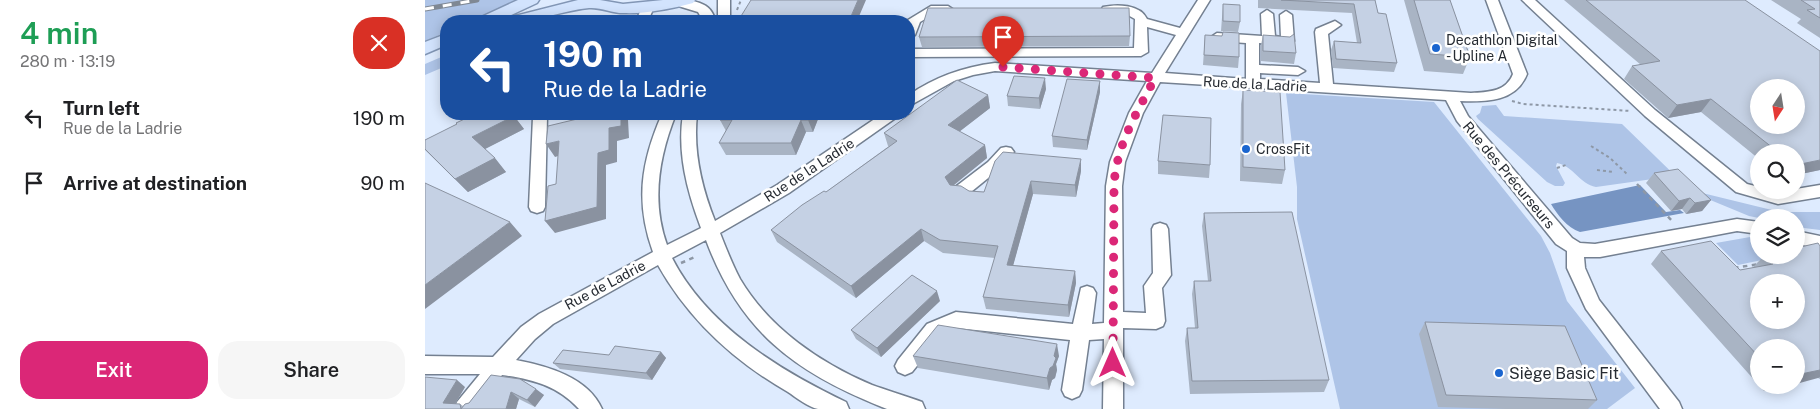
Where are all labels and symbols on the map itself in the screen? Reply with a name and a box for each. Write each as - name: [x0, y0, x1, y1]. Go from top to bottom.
- pin: [982, 16, 1024, 67]
- place label: Decathlon Digital - Upline A: [1446, 32, 1558, 64]
- marker: Decathlon Digital - Upline A: [1430, 42, 1442, 54]
- street label: Rue de la Ladrie: [1202, 73, 1308, 95]
- north arrow: [1750, 79, 1805, 134]
- street label: Rue des Précurseurs: [1460, 118, 1558, 232]
- street label: Rue de la Ladrie: [761, 135, 857, 205]
- place label: CrossFit: [1256, 141, 1310, 157]
- marker: CrossFit: [1240, 143, 1252, 155]
- street label: Rue de Ladrie: [562, 257, 648, 313]
- position arrow: [1086, 336, 1138, 388]
- place label: Siège Basic Fit: [1509, 364, 1619, 383]
- marker: Siège Basic Fit: [1493, 367, 1505, 379]

